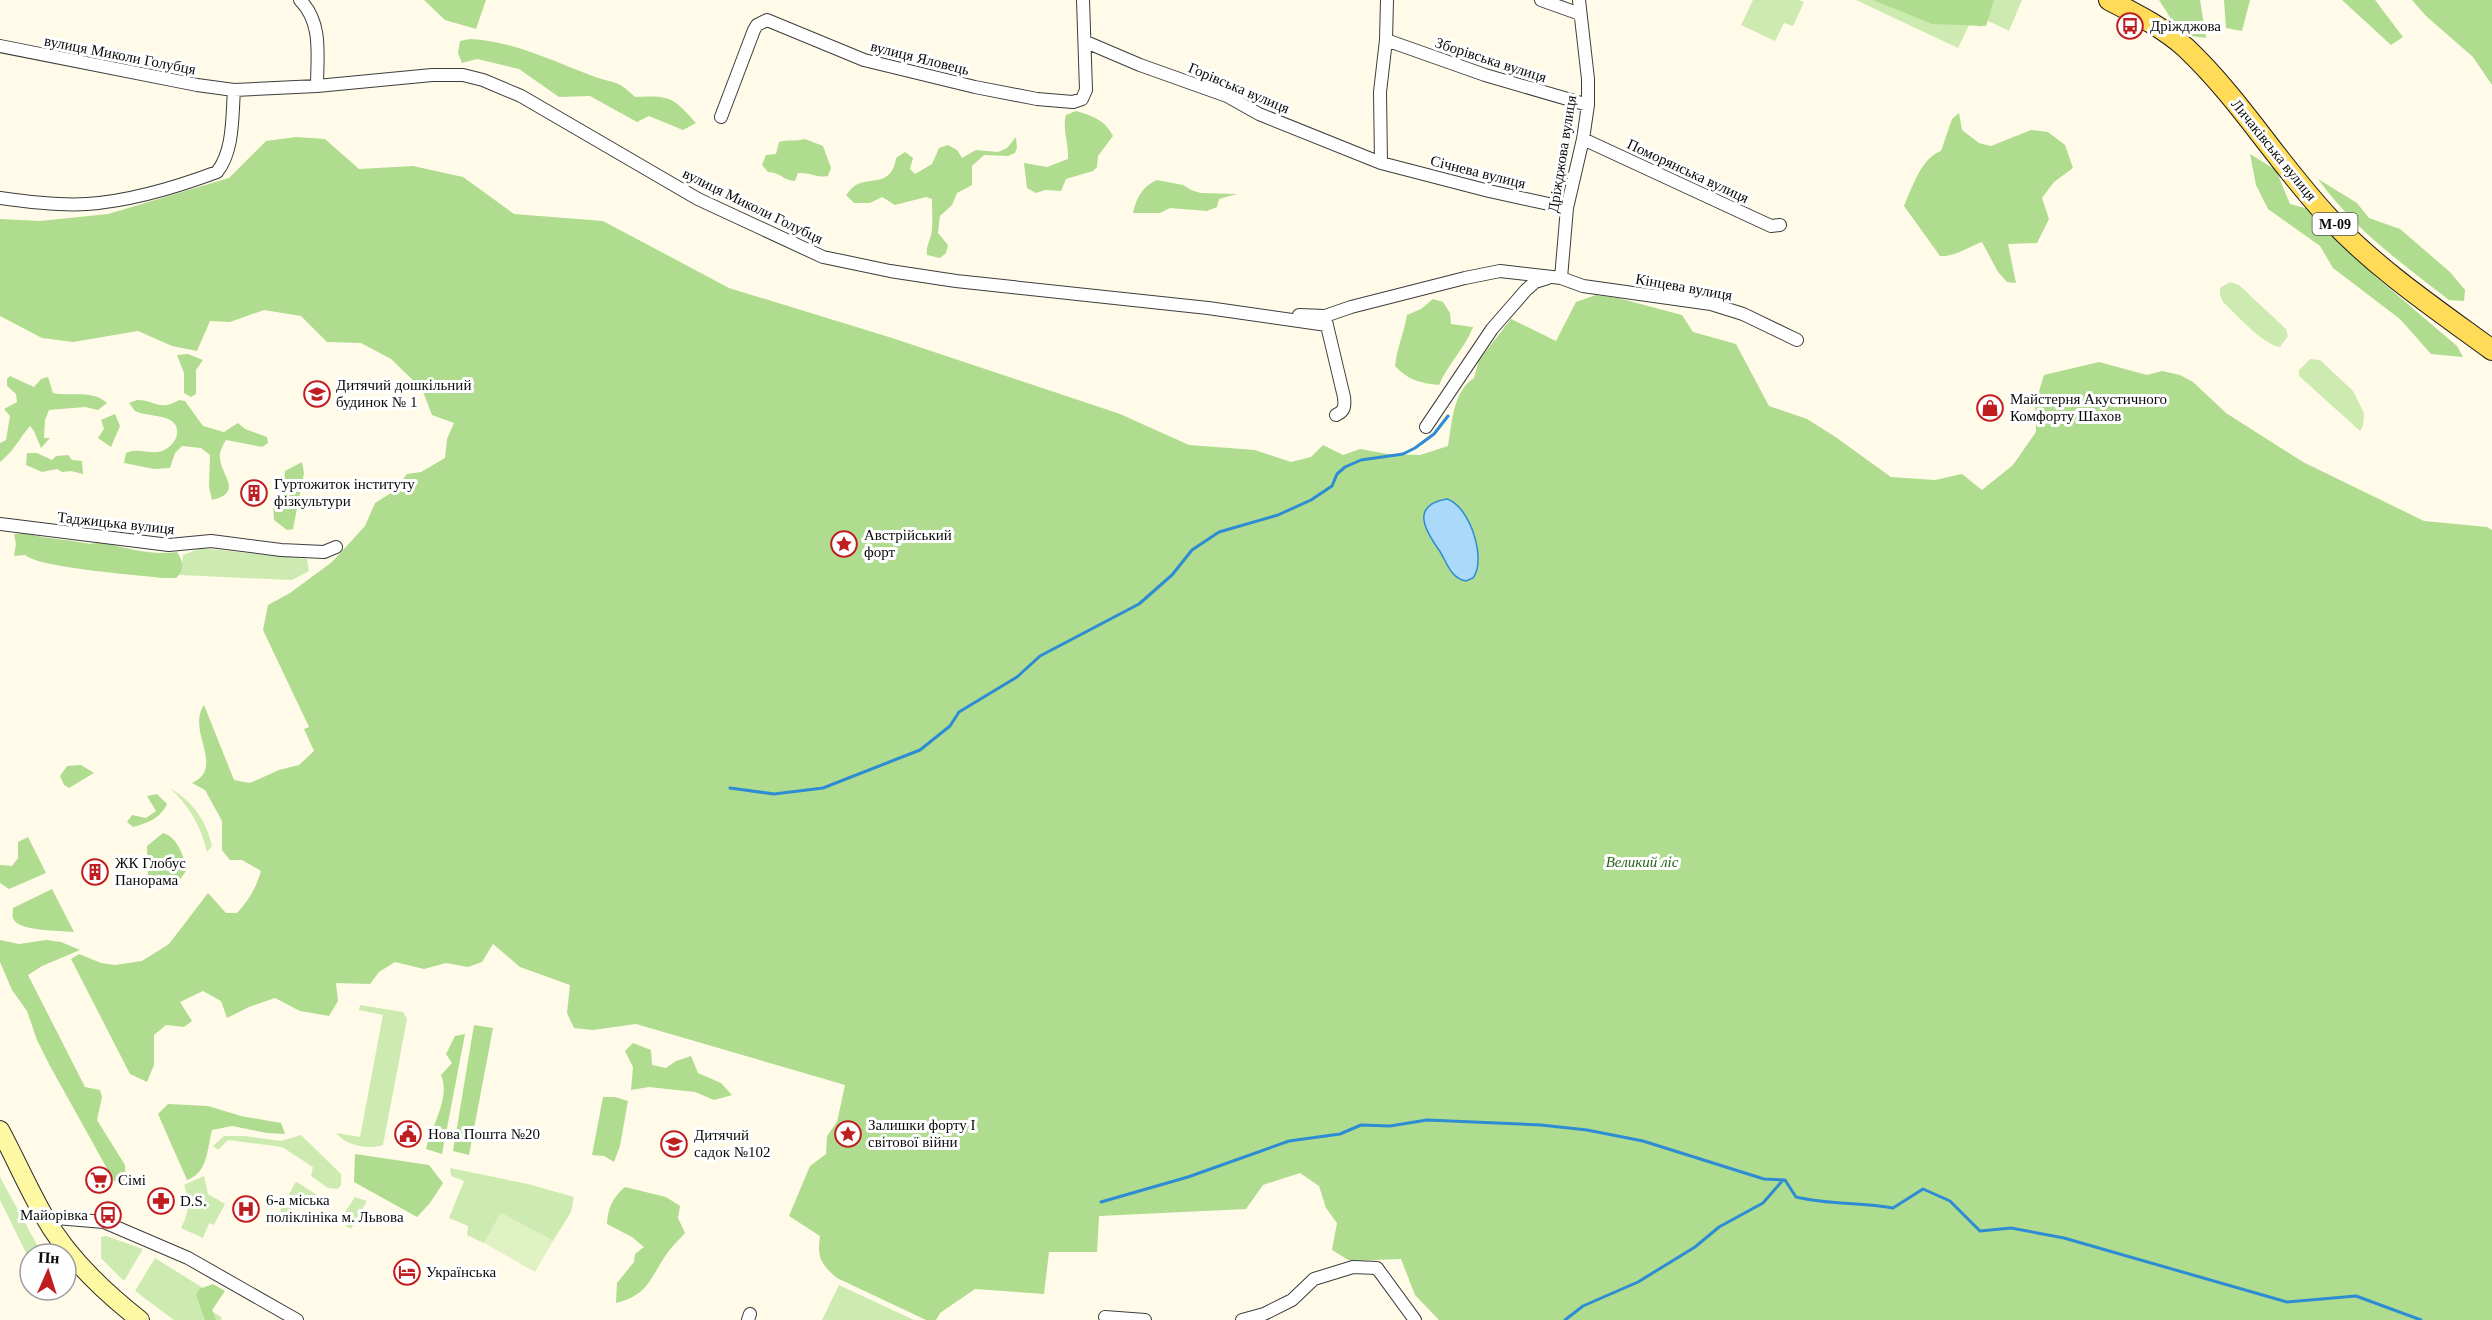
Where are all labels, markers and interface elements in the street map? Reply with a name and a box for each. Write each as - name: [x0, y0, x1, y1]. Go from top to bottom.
- bus stop icon: Дріжджова: [2115, 11, 2145, 41]
- place label: Дріжджова: [2150, 18, 2221, 34]
- street label: вулиця Миколи Голубця: [43, 32, 197, 78]
- street label: Зборівська вулиця: [1433, 34, 1549, 86]
- street label: вулиця Яловець: [869, 38, 971, 78]
- street label: Горівська вулиця: [1186, 59, 1292, 117]
- street label: Дріжджова вулиця: [1545, 94, 1579, 214]
- street label: Личаківська вулиця: [2228, 96, 2320, 204]
- street label: Поморянська вулиця: [1625, 136, 1751, 206]
- street label: Січнева вулиця: [1429, 152, 1527, 192]
- street label: вулиця Миколи Голубця: [680, 165, 826, 247]
- road number: М-09: [2312, 213, 2358, 235]
- street label: Кінцева вулиця: [1634, 271, 1734, 303]
- place label: Дитячий дошкільний будинок № 1: [336, 377, 471, 410]
- school or university icon: Дитячий дошкільний будинок № 1: [302, 379, 332, 409]
- place label: Майстерня Акустичного Комфорту Шахов: [2010, 391, 2167, 424]
- shop icon: Майстерня Акустичного Комфорту Шахов: [1975, 393, 2005, 423]
- place label: Гуртожиток інституту фізкультури: [274, 476, 415, 509]
- building icon: Гуртожиток інституту фізкультури: [239, 478, 269, 508]
- street label: Таджицька вулиця: [57, 509, 175, 537]
- place label: Австрійський форт: [864, 527, 952, 560]
- place icon: Австрійський форт: [829, 529, 859, 559]
- park label: Великий ліс: [1606, 854, 1679, 870]
- place label: ЖК Глобус Панорама: [115, 855, 186, 888]
- building icon: ЖК Глобус Панорама: [80, 857, 110, 887]
- place label: Залишки форту І світової війни: [868, 1117, 976, 1150]
- public building icon: Нова Пошта №20: [393, 1119, 423, 1149]
- place icon: Залишки форту І світової війни: [833, 1119, 863, 1149]
- place label: Нова Пошта №20: [428, 1126, 540, 1142]
- place label: Дитячий садок №102: [694, 1127, 770, 1160]
- school or university icon: Дитячий садок №102: [659, 1129, 689, 1159]
- supermarket icon: Сімі: [84, 1165, 114, 1195]
- place label: Сімі: [118, 1172, 146, 1188]
- pharmacy icon: D.S.: [146, 1186, 176, 1216]
- place label: 6-а міська поліклініка м. Львова: [266, 1192, 404, 1225]
- place label: D.S.: [180, 1193, 207, 1209]
- hospital icon: 6-а міська поліклініка м. Львова: [231, 1194, 261, 1224]
- bus stop icon: Майорівка: [93, 1200, 123, 1230]
- place label: Майорівка: [20, 1207, 88, 1223]
- north arrow: [18, 1242, 78, 1302]
- text: Пн: [37, 1248, 60, 1267]
- hotel icon: Українська: [392, 1257, 422, 1287]
- place label: Українська: [426, 1264, 497, 1280]

